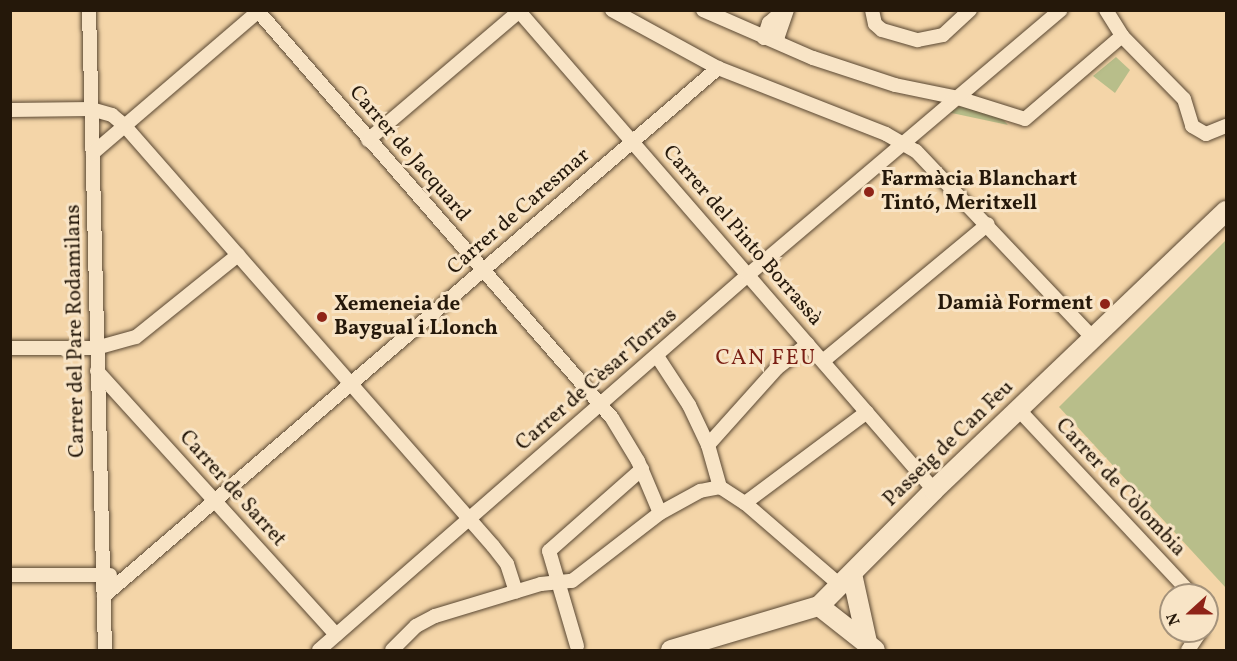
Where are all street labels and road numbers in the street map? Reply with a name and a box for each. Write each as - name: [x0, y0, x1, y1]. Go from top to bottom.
- street label: Carrer de Jacquard: [343, 81, 475, 227]
- street label: Carrer del Pinto Borrassà: [657, 140, 827, 332]
- street label: Carrer de Caresmar: [443, 143, 595, 281]
- street label: Carrer del Pare Rodamilans: [61, 204, 91, 458]
- street label: Carrer de Cèsar Torras: [511, 303, 683, 457]
- street label: Passeig de Can Feu: [879, 375, 1019, 513]
- street label: Carrer de Còlombia: [1050, 414, 1190, 562]
- street label: Carrer de Sarret: [173, 426, 291, 552]

